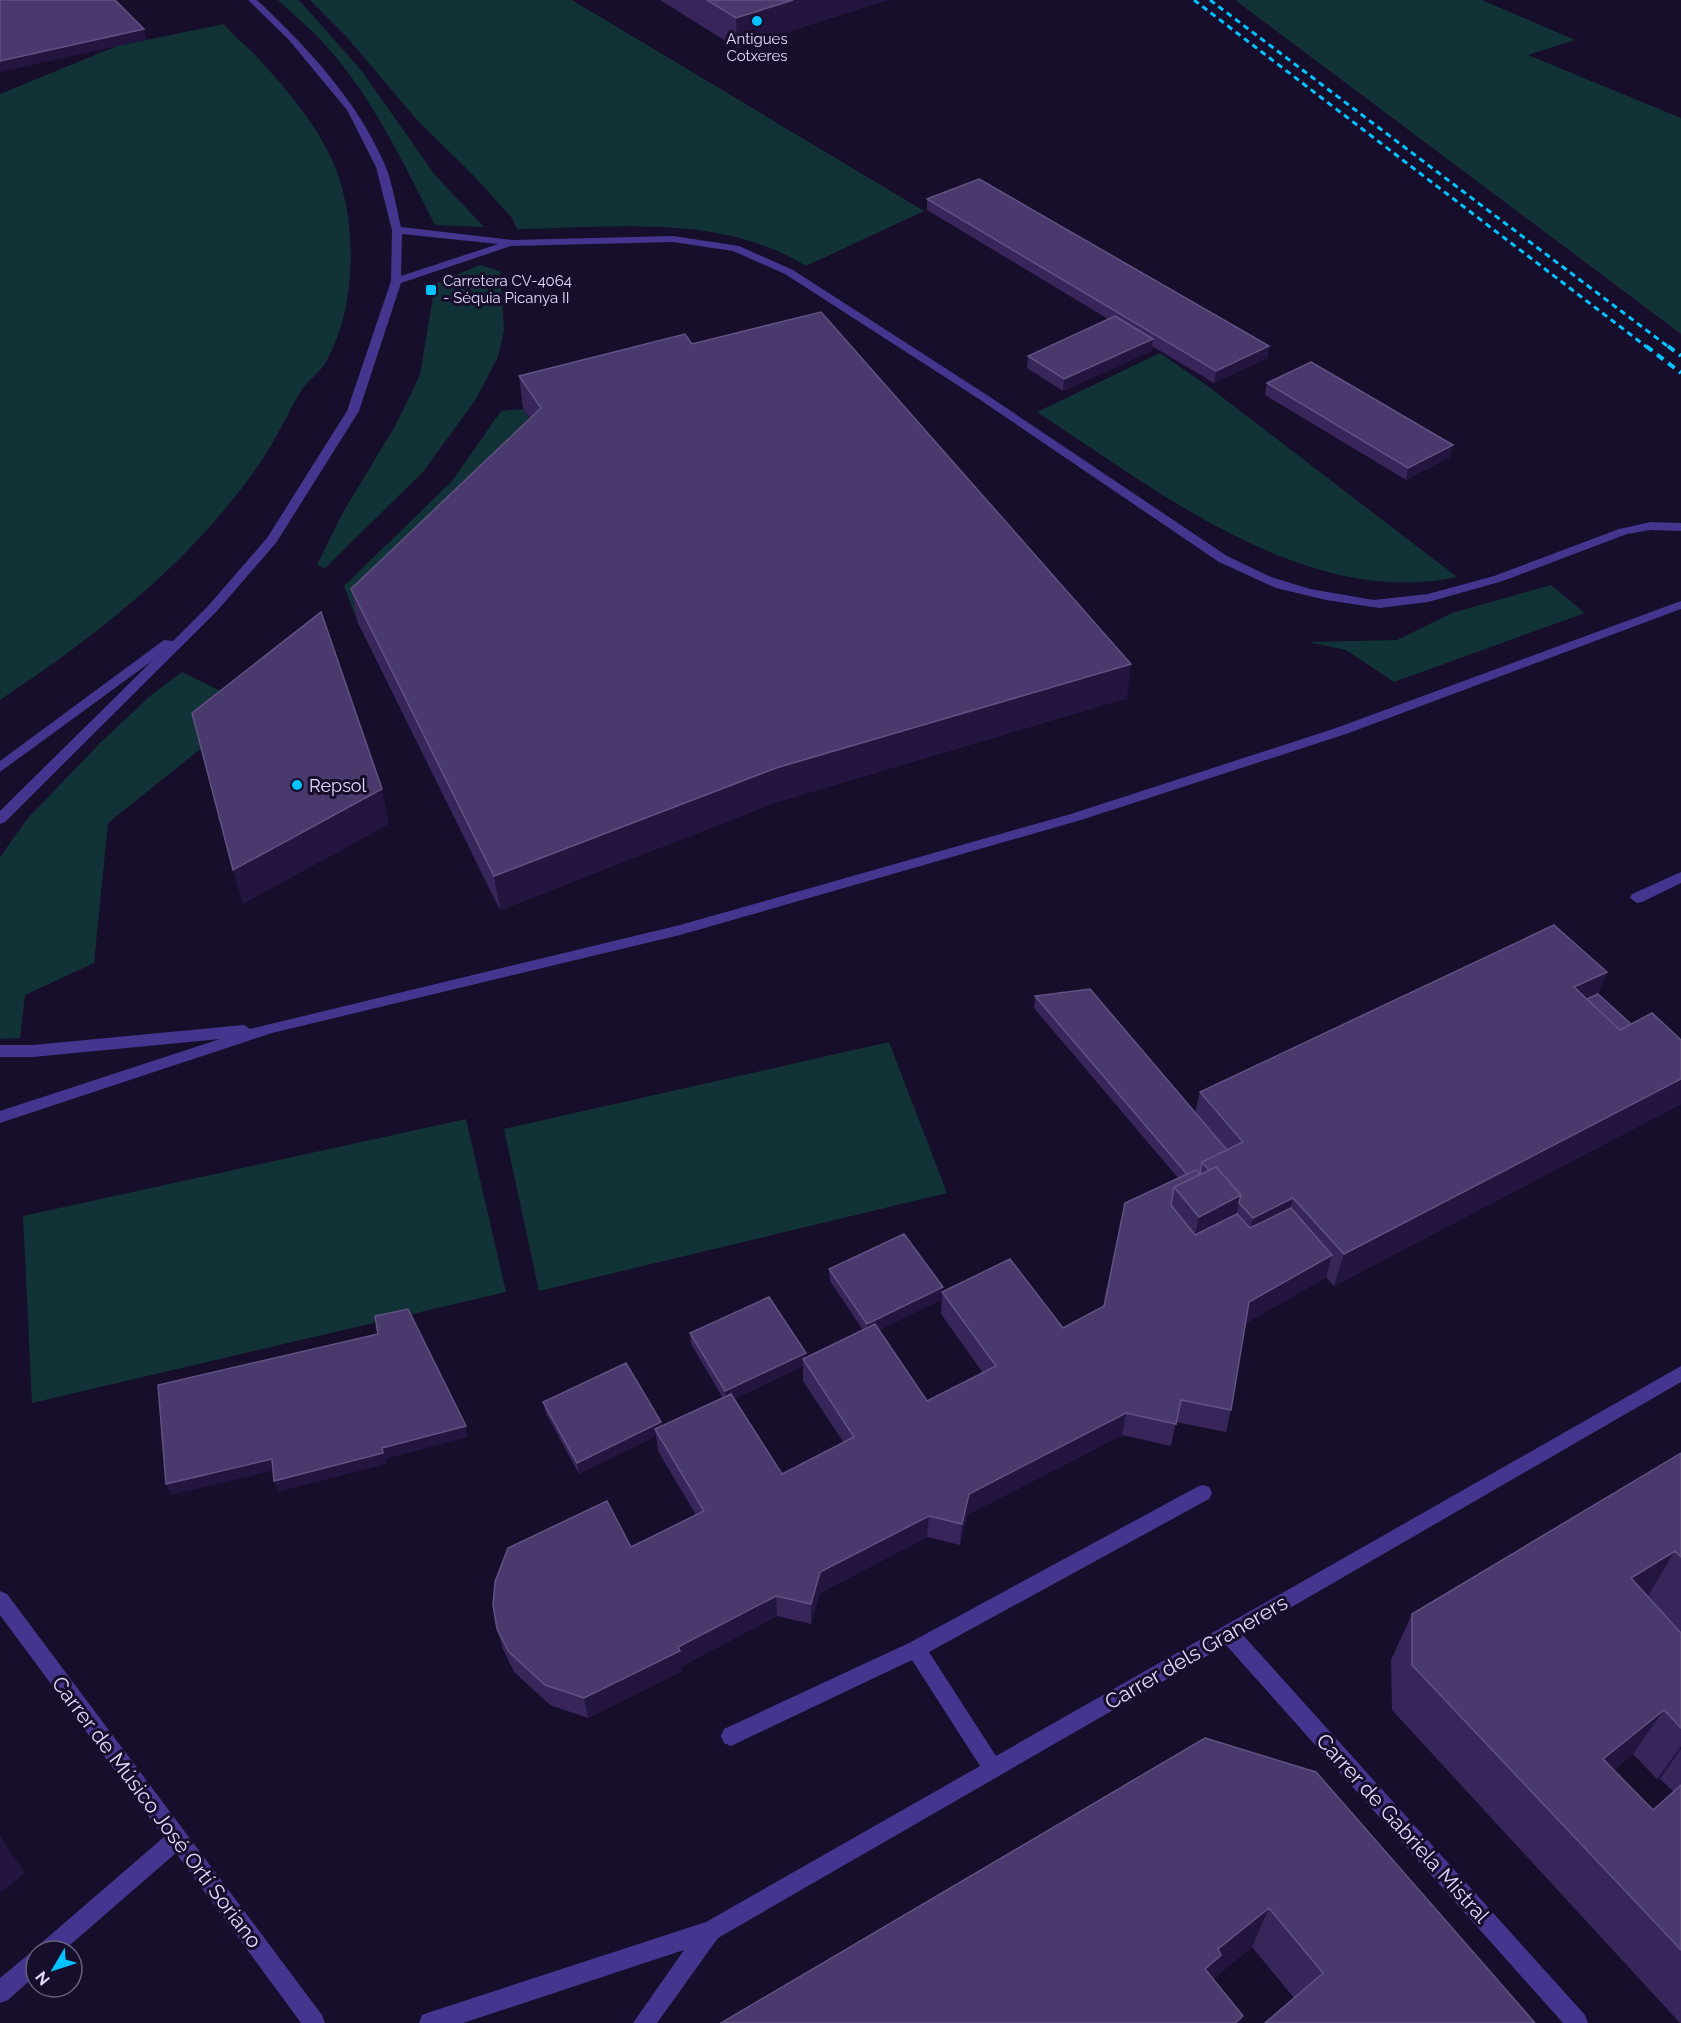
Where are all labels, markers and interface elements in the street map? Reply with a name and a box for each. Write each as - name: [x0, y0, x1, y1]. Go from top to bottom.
- marker: Antigues Cotxeres: [750, 14, 764, 28]
- place label: Antigues Cotxeres: [726, 30, 788, 65]
- place label: Carretera CV-4064 - Séquia Picanya II: [443, 272, 572, 307]
- marker: Carretera CV-4064 - Séquia Picanya II: [424, 283, 438, 297]
- place label: Repsol: [309, 775, 367, 796]
- marker: Repsol: [290, 778, 304, 792]
- street label: Carrer dels Granerers: [1100, 1590, 1292, 1714]
- street label: Carrer de Músico José Ortí Soriano: [47, 1671, 267, 1953]
- street label: Carrer de Gabriela Mistral: [1311, 1728, 1495, 1928]
- north arrow: [24, 1939, 84, 1999]
- text: N: [32, 1967, 54, 1989]

